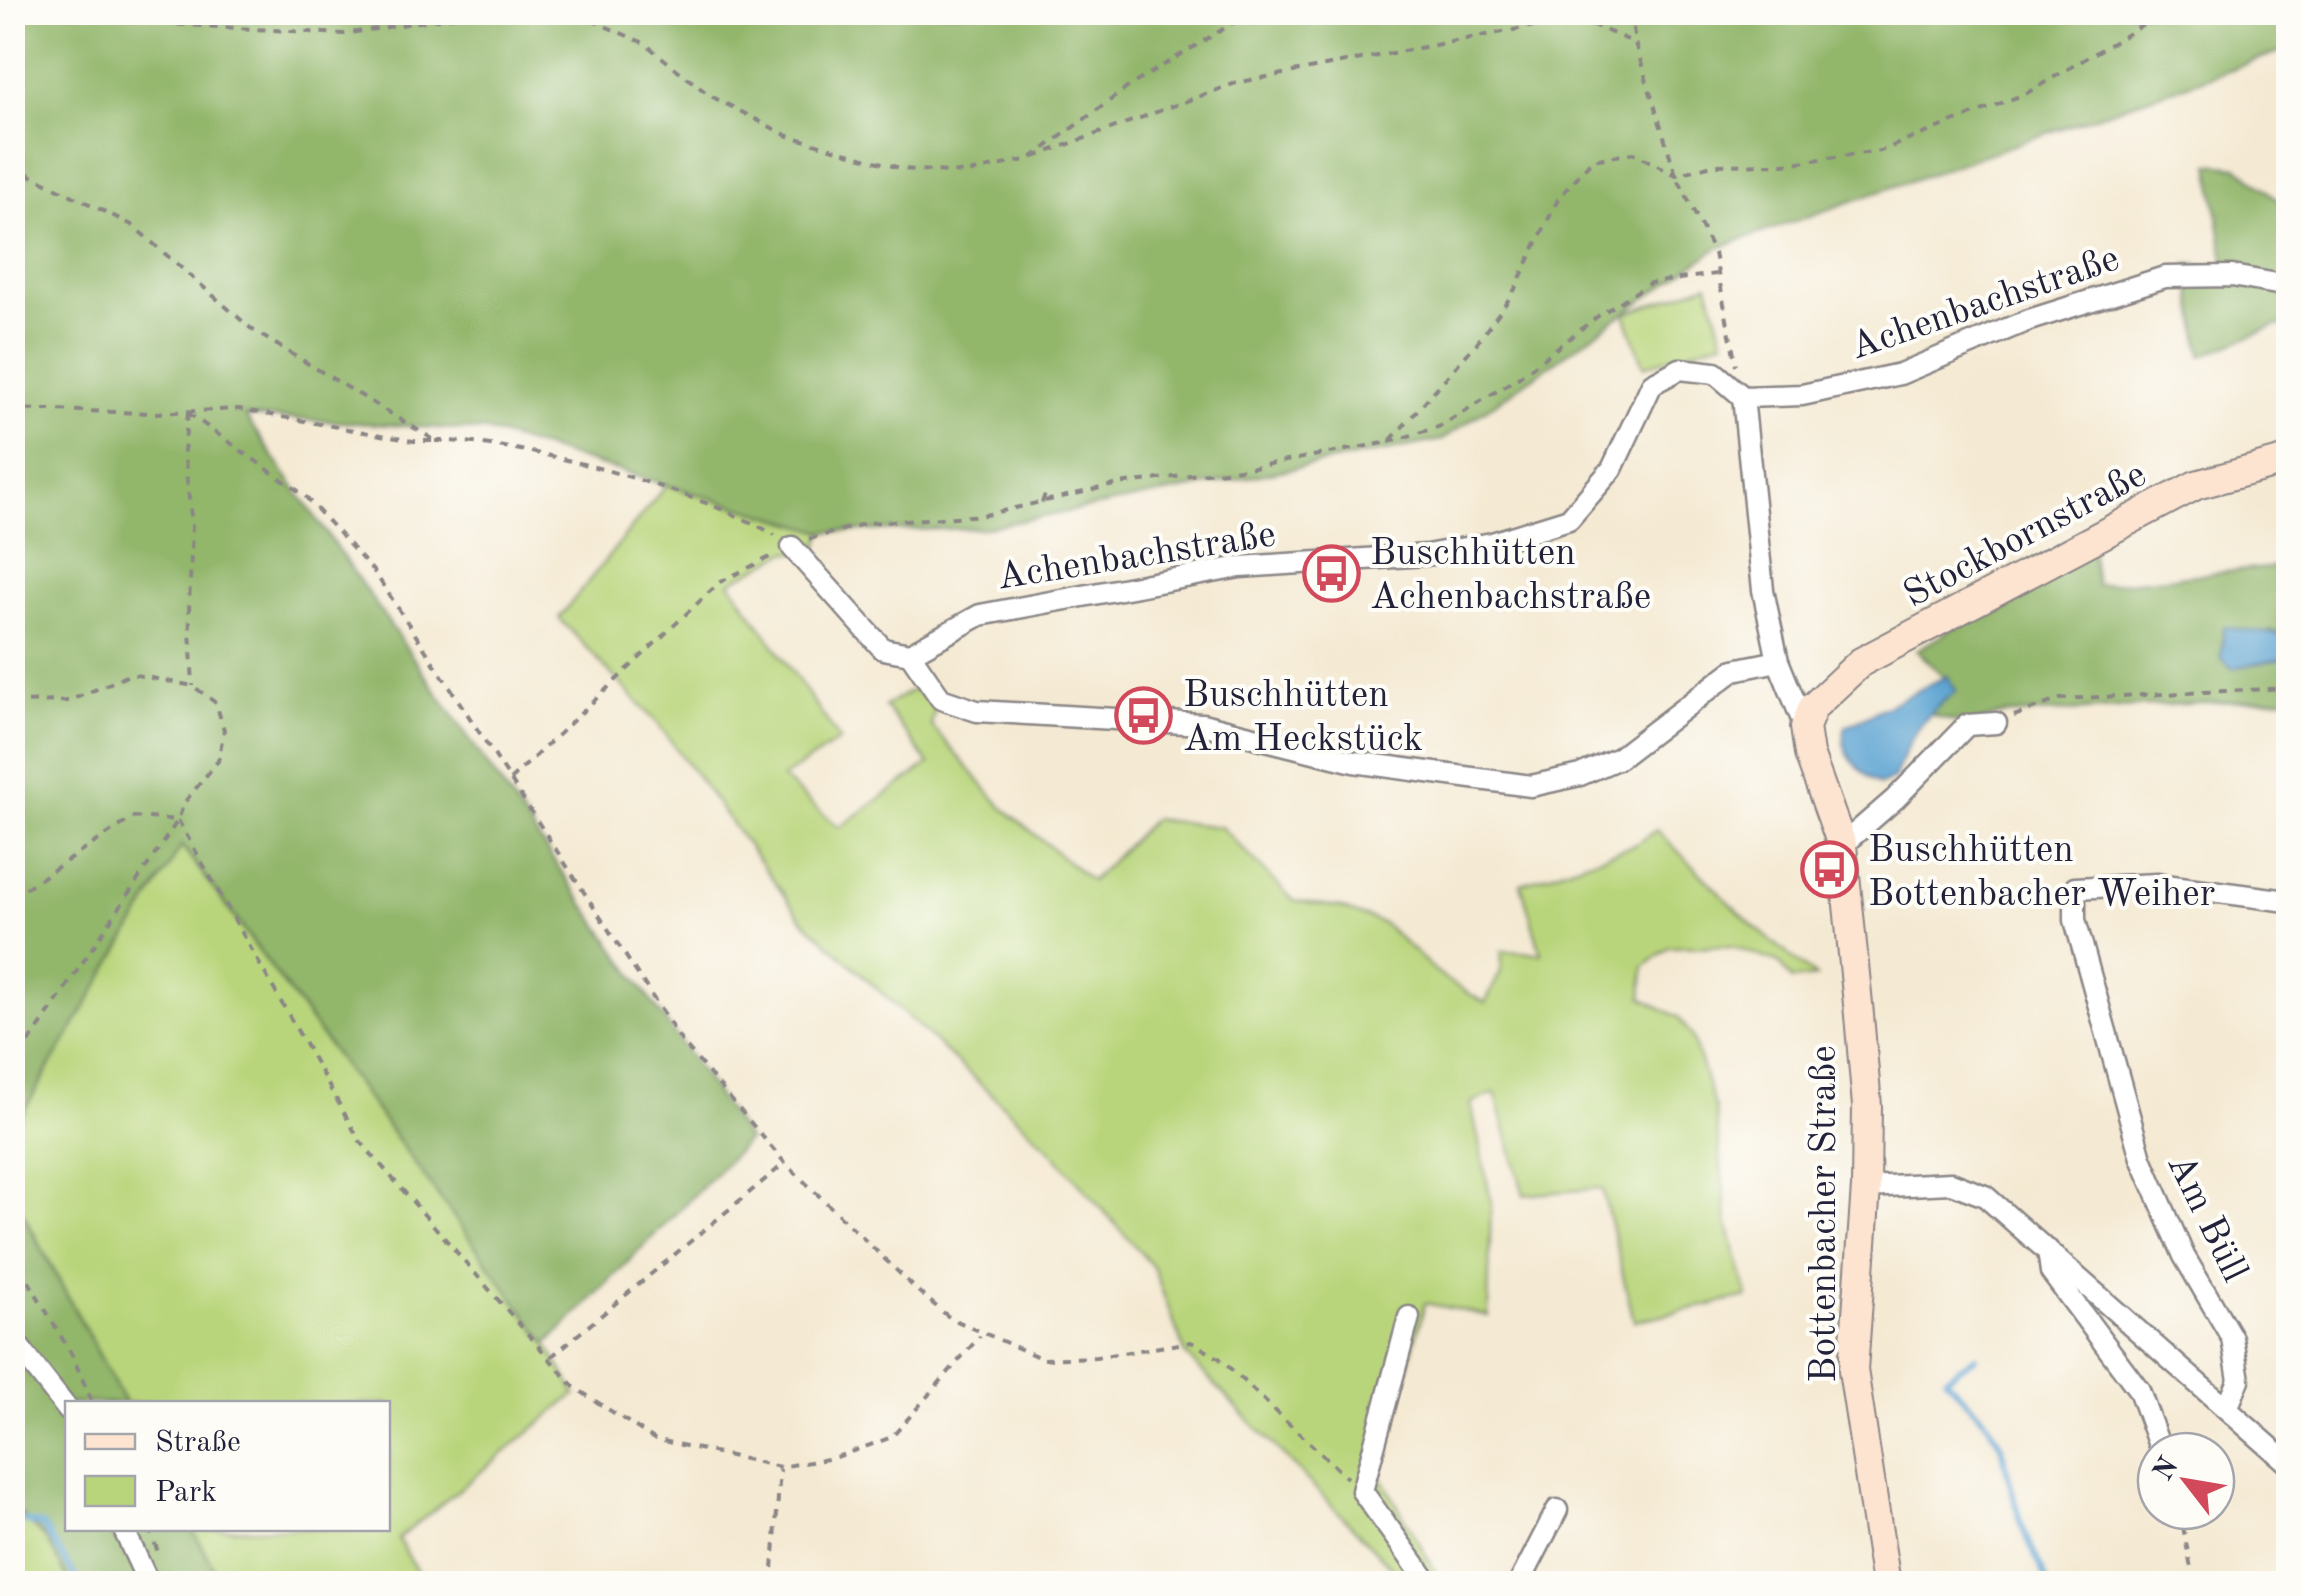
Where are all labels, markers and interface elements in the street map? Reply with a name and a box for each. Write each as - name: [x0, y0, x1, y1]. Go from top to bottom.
- street label: Achenbachstraße: [1846, 240, 2124, 368]
- street label: Stockbornstraße: [1898, 456, 2153, 615]
- street label: Achenbachstraße: [995, 516, 1278, 598]
- place label: Buschhütten Achenbachstraße: [1370, 535, 1651, 617]
- bus stop icon: Buschhütten Achenbachstraße: [1301, 543, 1361, 603]
- place label: Buschhütten Am Heckstück: [1183, 677, 1423, 759]
- bus stop icon: Buschhütten Am Heckstück: [1114, 685, 1174, 745]
- place label: Buschhütten Bottenbacher Weiher: [1868, 832, 2215, 914]
- bus stop icon: Buschhütten Bottenbacher Weiher: [1799, 840, 1859, 900]
- street label: Bottenbacher Straße: [1806, 1045, 1844, 1383]
- street label: Am Büll: [2159, 1148, 2253, 1288]
- legend: [65, 1401, 390, 1531]
- text: Straße: [155, 1428, 241, 1458]
- north arrow: [2136, 1431, 2236, 1531]
- text: N: [2150, 1453, 2185, 1486]
- text: Park: [155, 1478, 217, 1508]

